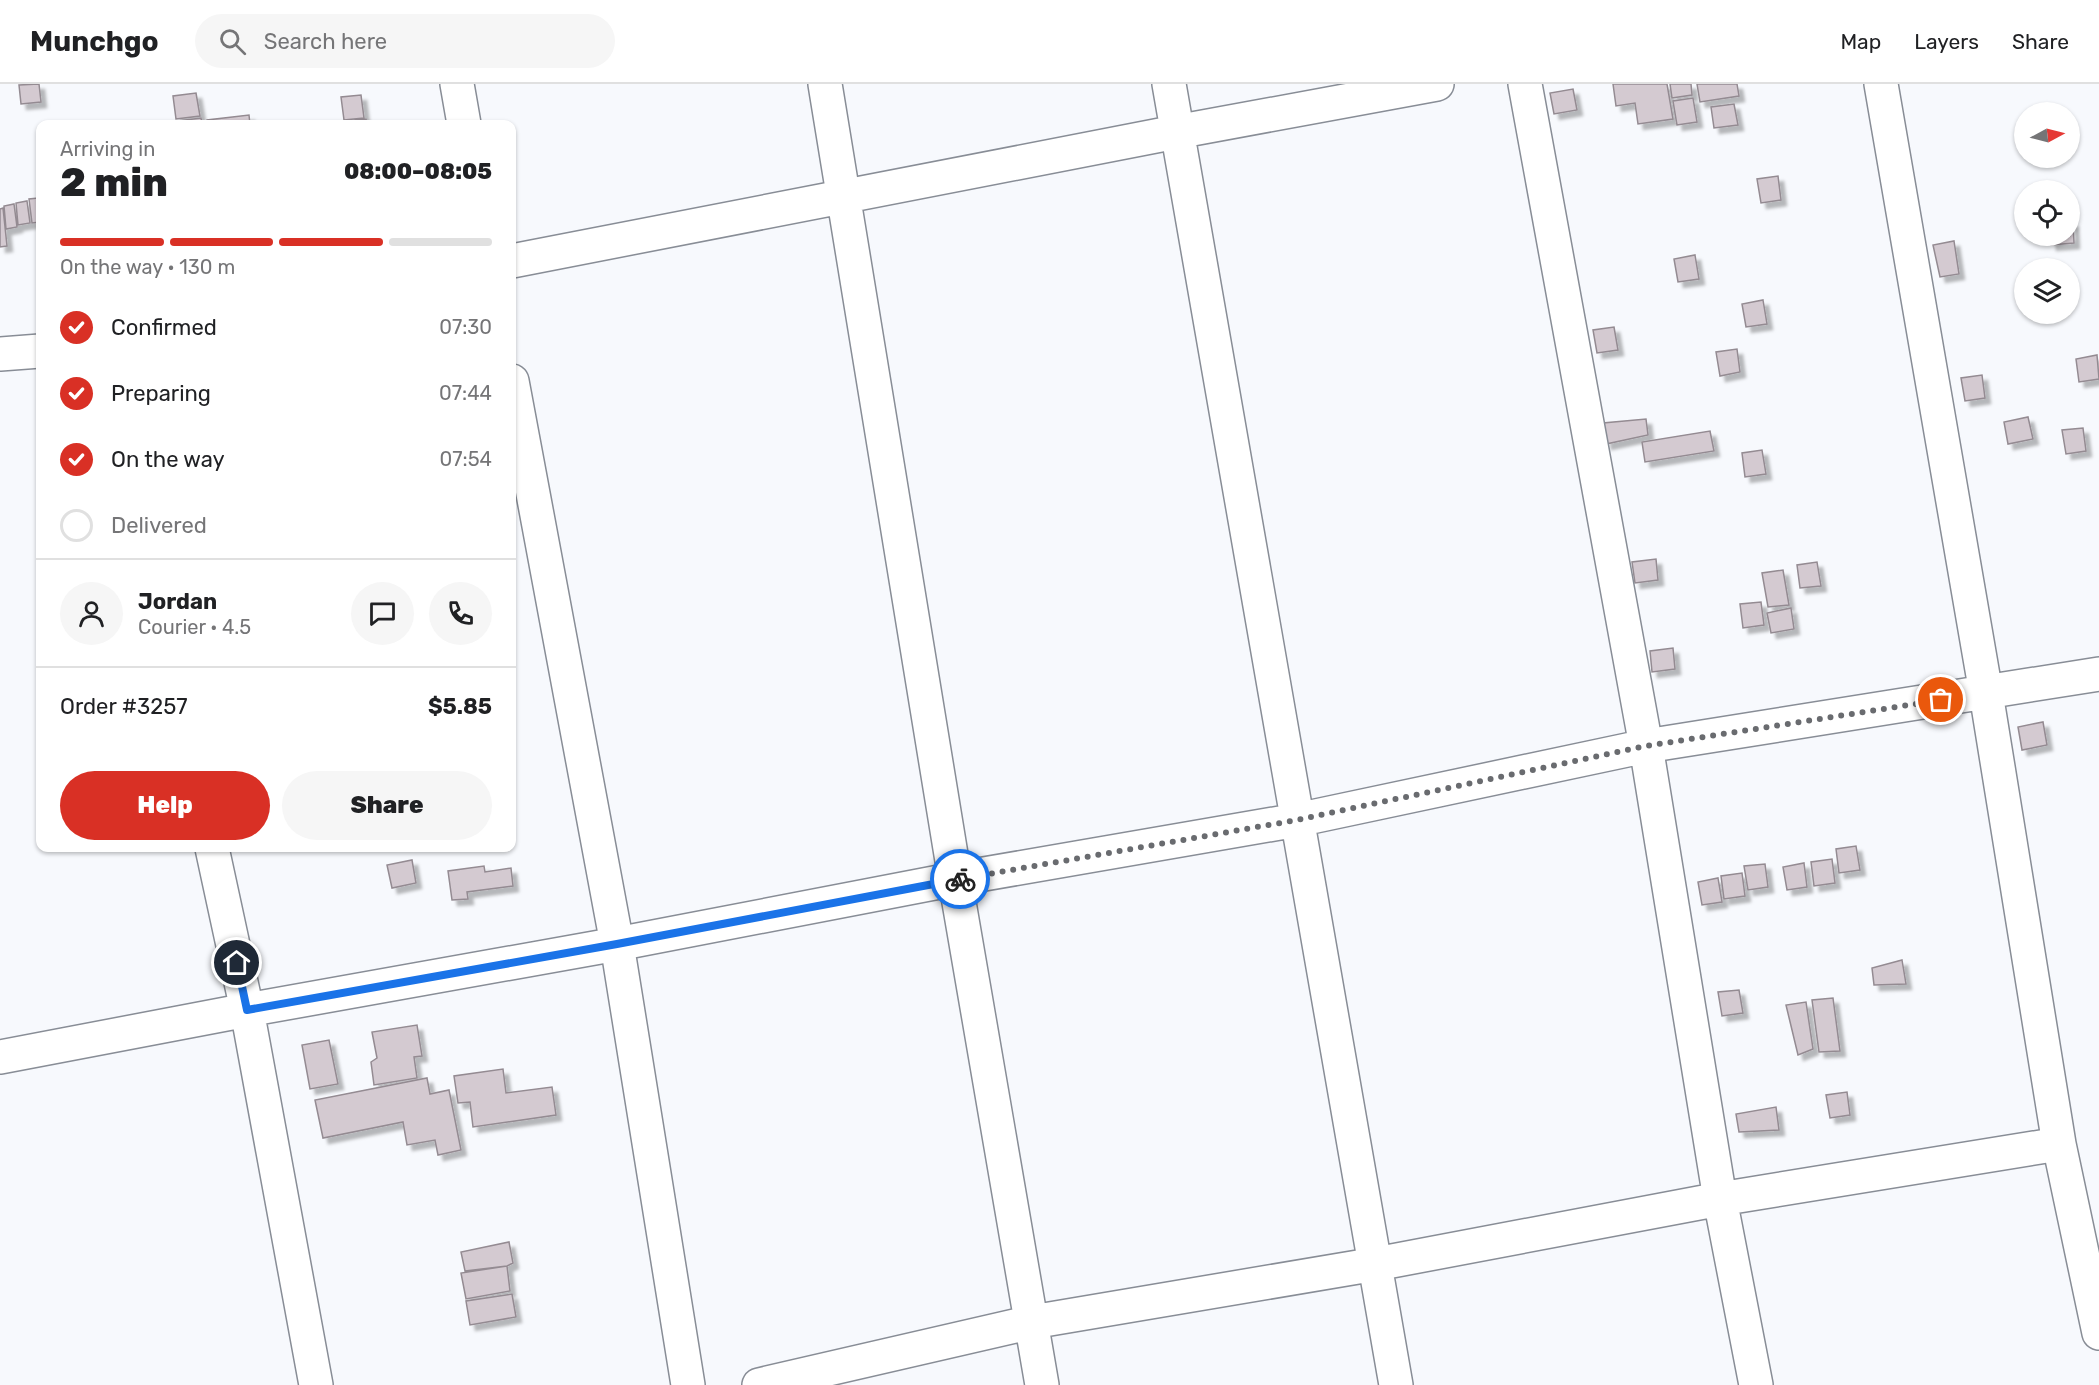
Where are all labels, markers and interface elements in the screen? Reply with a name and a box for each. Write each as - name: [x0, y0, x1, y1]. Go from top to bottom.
- search box: [195, 14, 615, 68]
- text: Munchgo: [30, 25, 159, 58]
- icon: search: [216, 25, 249, 58]
- text: Search here: [264, 28, 387, 55]
- text: Map: [1840, 29, 1881, 54]
- text: Layers: [1914, 29, 1979, 54]
- text: Share: [2012, 29, 2069, 54]
- north arrow: [2014, 102, 2080, 168]
- map controls: [2014, 102, 2080, 324]
- text: Arriving in: [60, 137, 155, 161]
- text: 08:00–08:05: [344, 158, 492, 185]
- text: 2 min: [60, 160, 168, 206]
- button: locate: [2014, 180, 2080, 246]
- text: On the way · 130 m: [60, 255, 235, 279]
- button: layers: [2014, 258, 2080, 324]
- icon: check: [60, 311, 93, 344]
- text: Confirmed: [111, 314, 217, 341]
- text: 07:30: [439, 315, 492, 339]
- icon: check: [60, 377, 93, 410]
- text: Preparing: [111, 380, 211, 407]
- text: 07:44: [439, 381, 492, 405]
- icon: check: [60, 443, 93, 476]
- text: On the way: [111, 446, 225, 473]
- text: 07:54: [440, 447, 492, 471]
- text: Delivered: [111, 512, 207, 539]
- button: person: [60, 582, 123, 645]
- button: chat: [351, 582, 414, 645]
- button: phone: [429, 582, 492, 645]
- text: Jordan: [138, 588, 217, 615]
- text: Courier · 4.5: [138, 615, 251, 639]
- pin: [1915, 674, 1966, 725]
- icon: bag: [1924, 683, 1957, 716]
- text: Order #3257: [60, 693, 188, 720]
- text: $5.85: [428, 693, 492, 720]
- button: Help: [60, 771, 270, 840]
- button: Share: [282, 771, 492, 840]
- courier: [930, 849, 990, 909]
- icon: bike: [944, 863, 977, 896]
- pin: [211, 937, 262, 988]
- icon: home: [220, 946, 253, 979]

